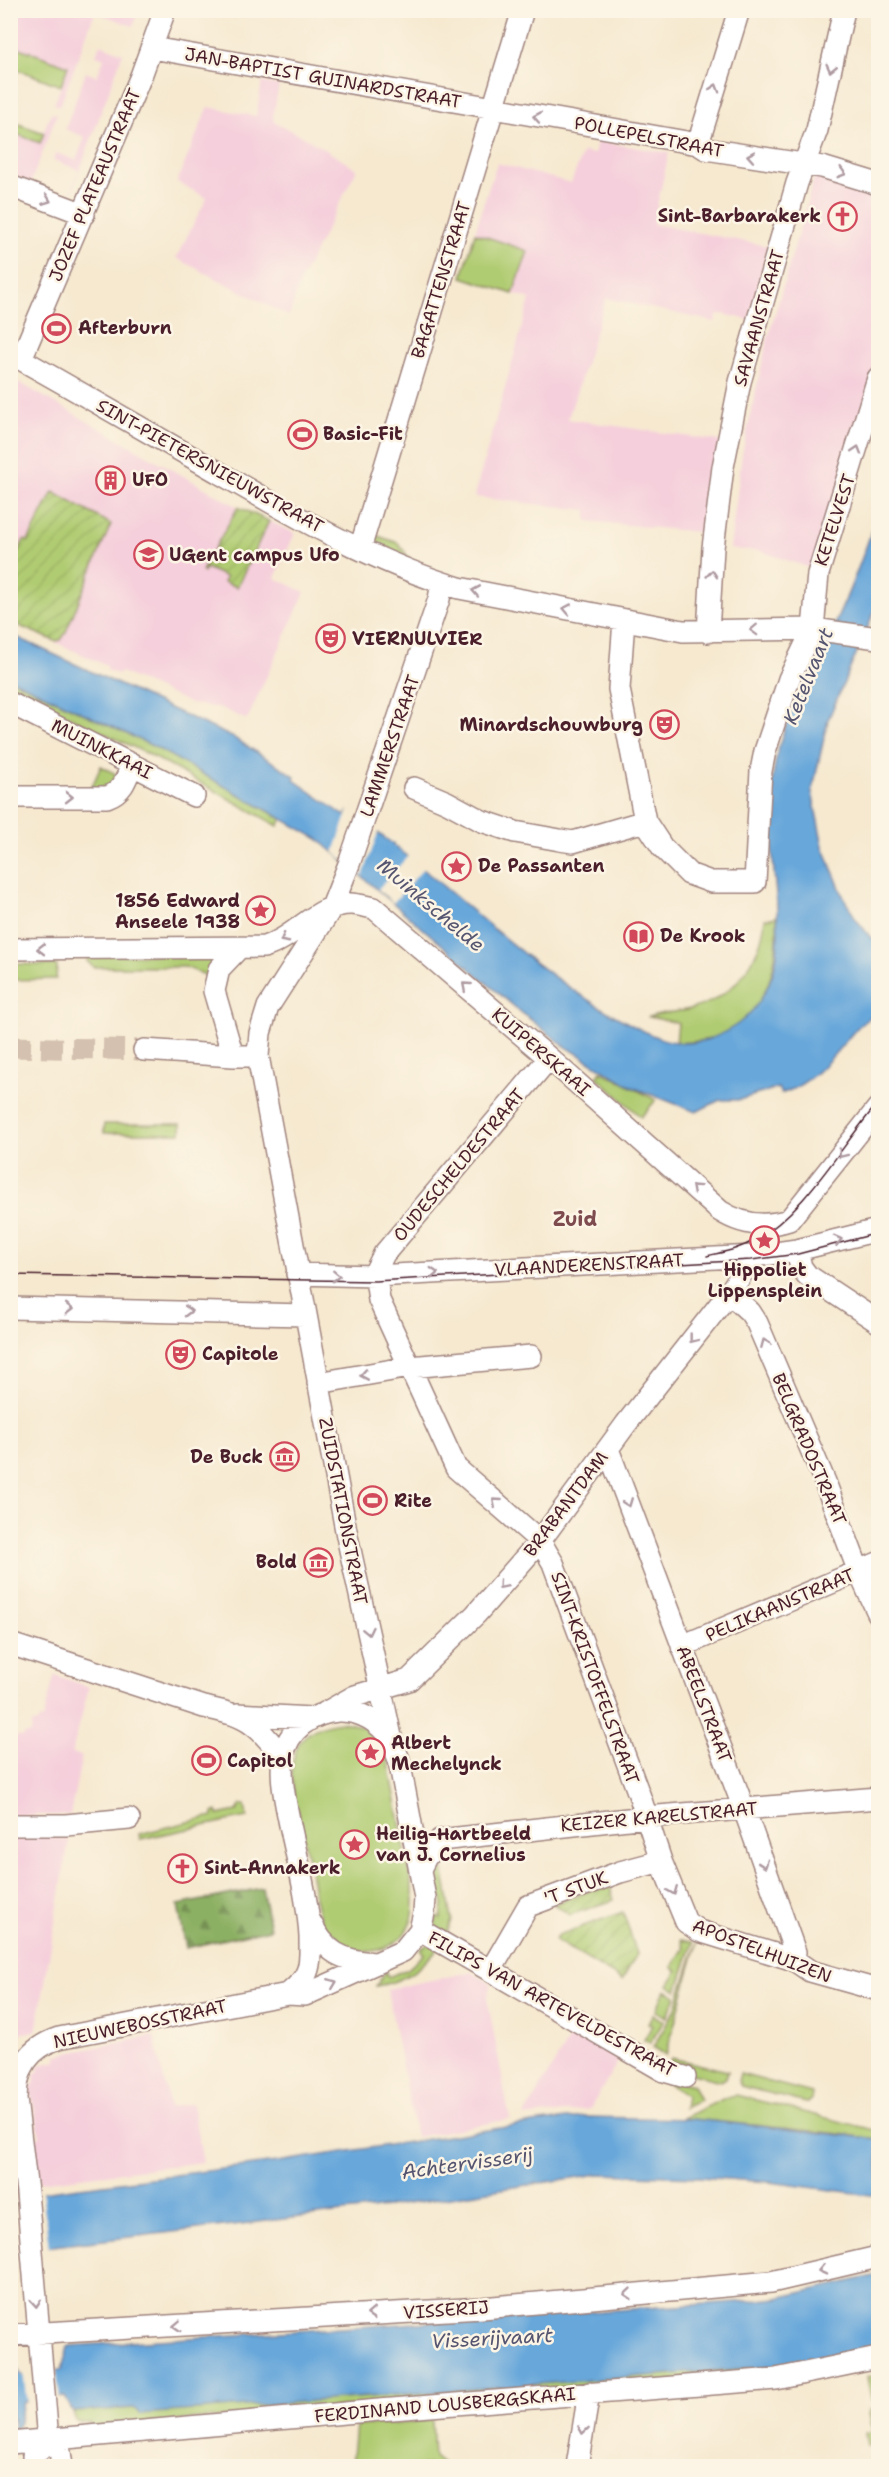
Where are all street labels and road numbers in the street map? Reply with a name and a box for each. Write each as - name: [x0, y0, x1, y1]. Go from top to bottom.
- street label: JAN-BAPTIST GUINARDSTRAAT: [183, 42, 463, 114]
- street label: JOZEF PLATEAUSTRAAT: [43, 85, 147, 285]
- street label: POLLEPELSTRAAT: [572, 111, 726, 163]
- street label: BAGATTENSTRAAT: [406, 198, 476, 362]
- street label: SAVAANSTRAAT: [728, 247, 790, 389]
- street label: SINT-PIETERSNIEUWSTRAAT: [92, 393, 328, 539]
- street label: KETELVEST: [809, 471, 861, 569]
- street label: LAMMERSTRAAT: [354, 672, 426, 820]
- street label: MUINKKAAI: [47, 713, 157, 785]
- street label: KUIPERSKAAI: [487, 1002, 596, 1102]
- street label: OUDESCHELDESTRAAT: [388, 1083, 530, 1247]
- street label: VLAANDERENSTRAAT: [494, 1248, 684, 1282]
- street label: BELGRADOSTRAAT: [766, 1369, 852, 1529]
- street label: ZUIDSTATIONSTRAAT: [313, 1415, 373, 1607]
- street label: BRABANTDAM: [518, 1446, 614, 1562]
- street label: PELIKAANSTRAAT: [702, 1563, 858, 1647]
- street label: SINT-KRISTOFFELSTRAAT: [545, 1568, 645, 1788]
- street label: ABEELSTRAAT: [671, 1642, 737, 1766]
- street label: KEIZER KARELSTRAAT: [559, 1796, 759, 1838]
- street label: 'T STUK: [541, 1865, 612, 1911]
- street label: APOSTELHUIZEN: [689, 1913, 835, 1989]
- street label: FILIPS VAN ARTEVELDESTRAAT: [424, 1926, 680, 2082]
- street label: NIEUWEBOSSTRAAT: [51, 1994, 229, 2054]
- street label: VISSERIJ: [402, 2295, 490, 2325]
- street label: FERDINAND LOUSBERGSKAAI: [313, 2382, 577, 2428]

